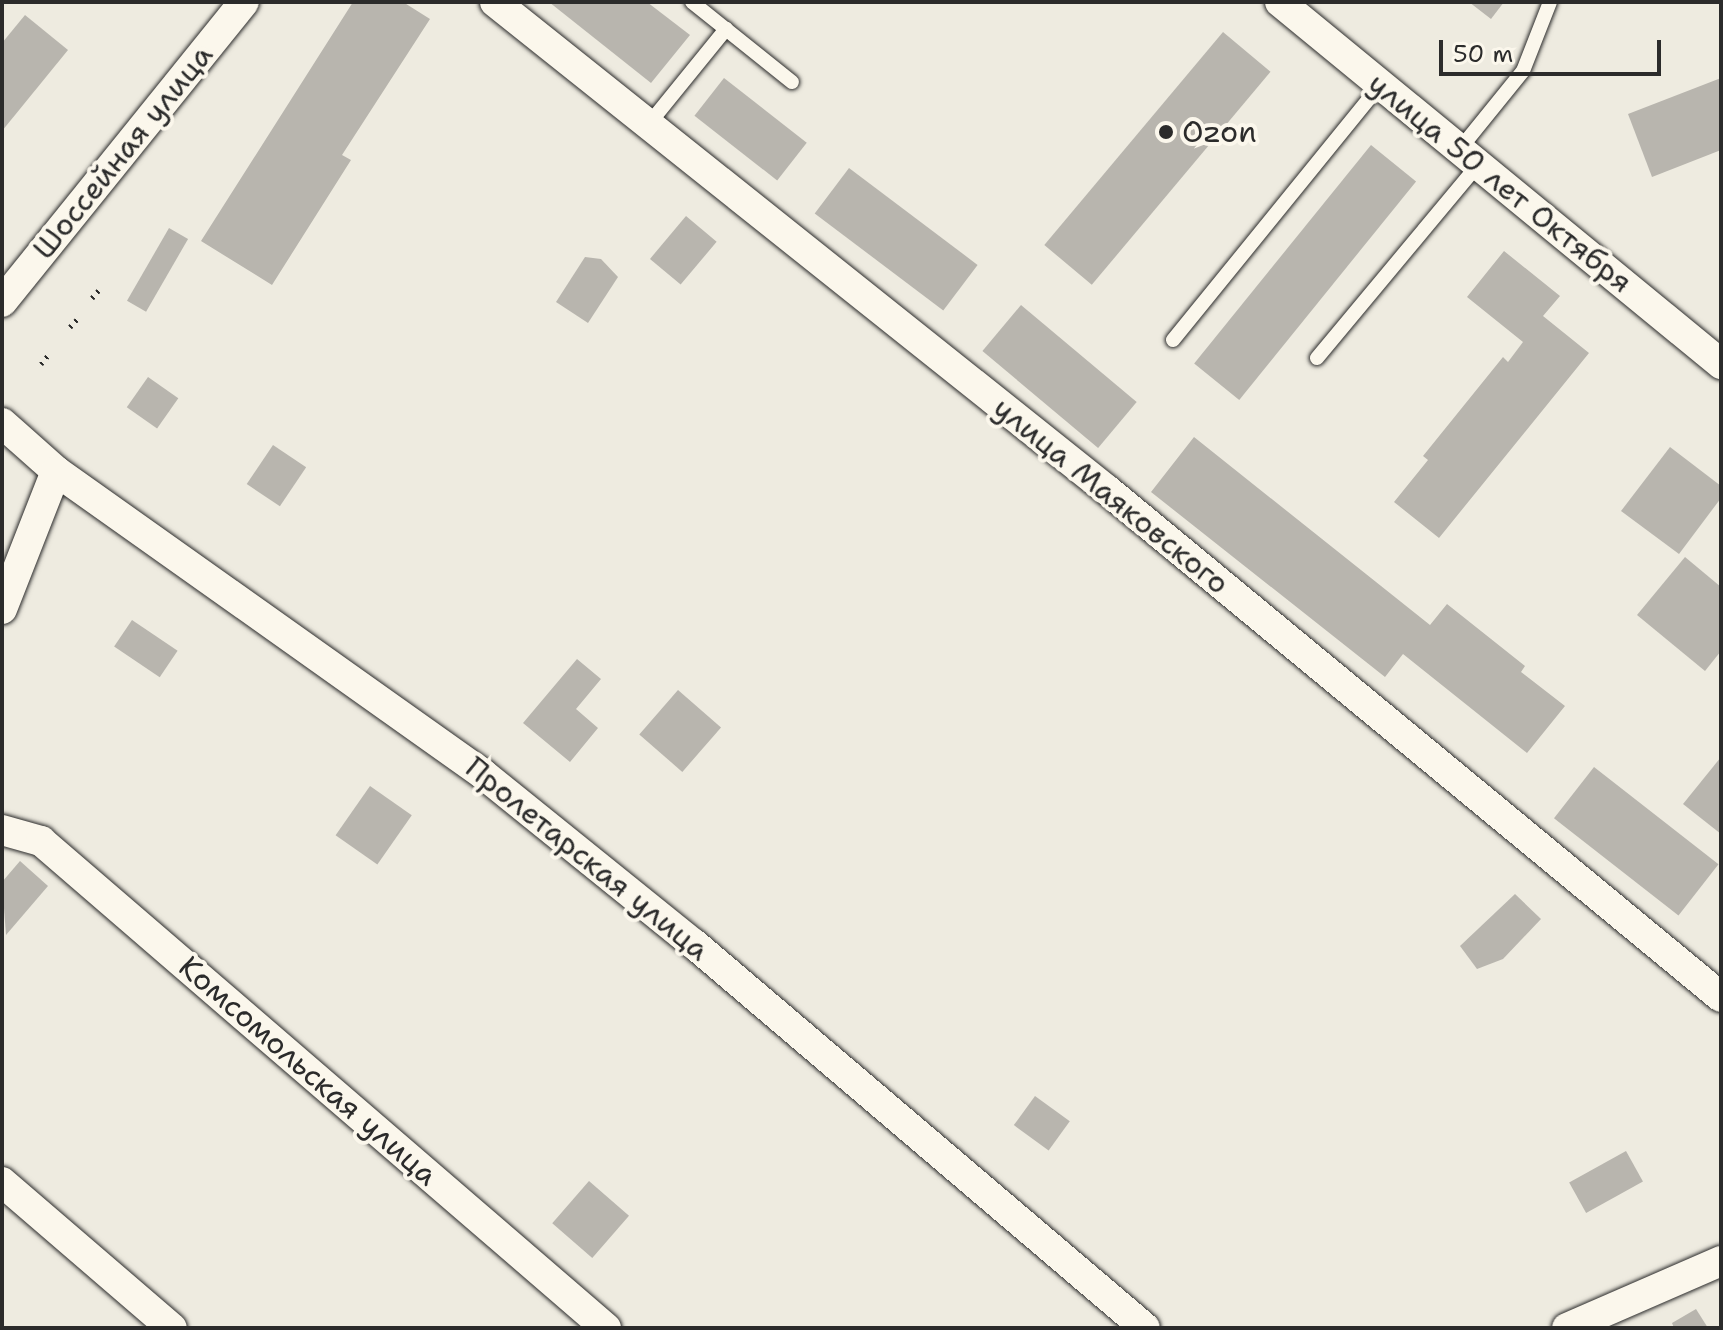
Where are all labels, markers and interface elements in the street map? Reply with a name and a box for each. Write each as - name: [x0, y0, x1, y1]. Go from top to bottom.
- scale bar: [1443, 24, 1665, 74]
- street label: Шоссейная улица: [26, 38, 220, 266]
- text: 50 m: [1453, 38, 1513, 70]
- street label: улица 50 лет Октября: [1361, 66, 1639, 300]
- place label: Ozon: [1182, 114, 1257, 150]
- marker: Ozon: [1157, 123, 1175, 141]
- street label: улица Маяковского: [986, 390, 1236, 602]
- street label: Пролетарская улица: [458, 750, 716, 968]
- street label: Комсомольская улица: [171, 949, 445, 1193]

